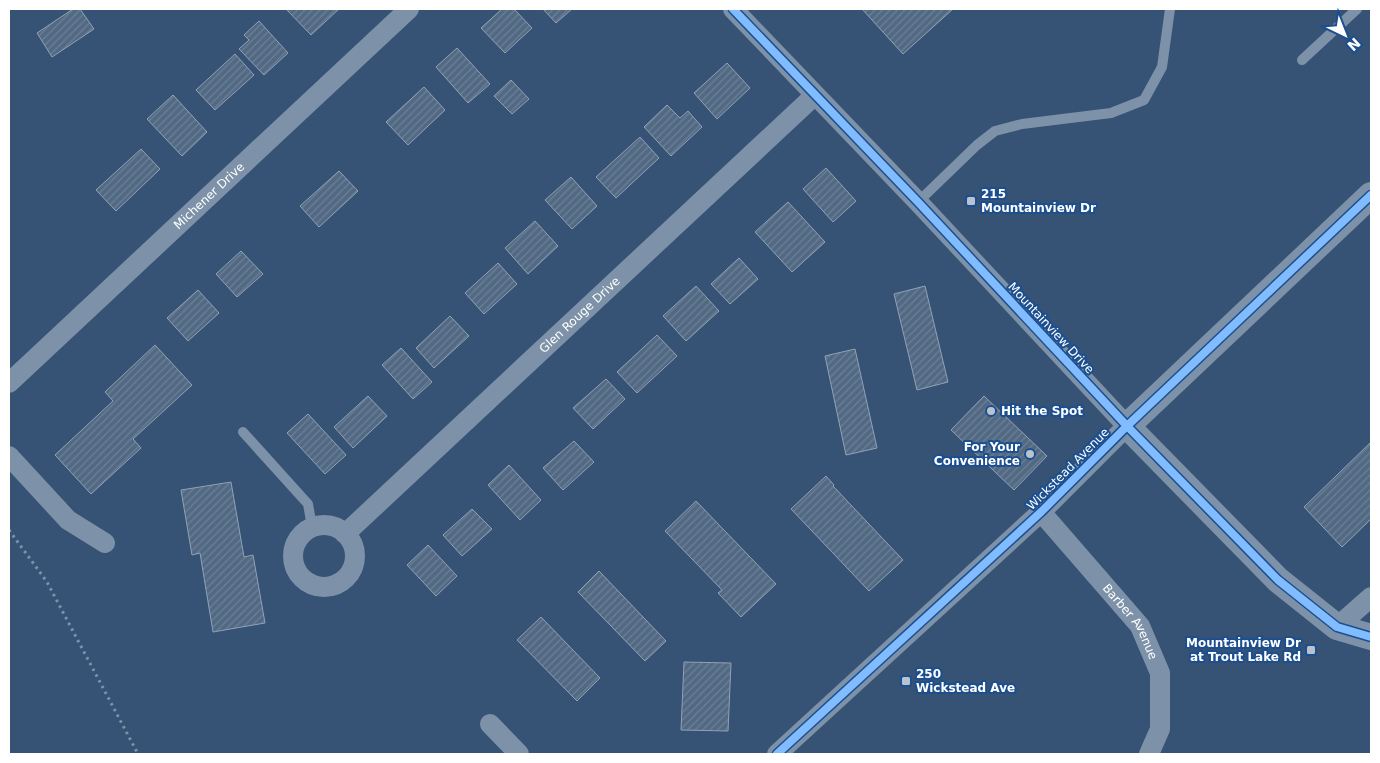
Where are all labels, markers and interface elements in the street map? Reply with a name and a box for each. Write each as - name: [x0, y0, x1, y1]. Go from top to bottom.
- north arrow: [1320, 10, 1370, 60]
- text: N: [1344, 35, 1364, 54]
- street label: Michener Drive: [171, 160, 247, 232]
- place label: 215 Mountainview Dr: [981, 187, 1096, 215]
- marker: 215 Mountainview Dr: [965, 195, 977, 207]
- street label: Glen Rouge Drive: [536, 274, 623, 356]
- street label: Mountainview Drive: [1005, 280, 1097, 376]
- place label: Hit the Spot: [1001, 404, 1083, 418]
- marker: Hit the Spot: [985, 405, 997, 417]
- street label: Wickstead Avenue: [1024, 425, 1112, 513]
- place label: For Your Convenience: [934, 440, 1020, 468]
- marker: For Your Convenience: [1024, 448, 1036, 460]
- street label: Barber Avenue: [1100, 581, 1160, 661]
- place label: Mountainview Dr at Trout Lake Rd: [1186, 636, 1301, 664]
- marker: Mountainview Dr at Trout Lake Rd: [1305, 644, 1317, 656]
- place label: 250 Wickstead Ave: [916, 667, 1015, 695]
- marker: 250 Wickstead Ave: [900, 675, 912, 687]

